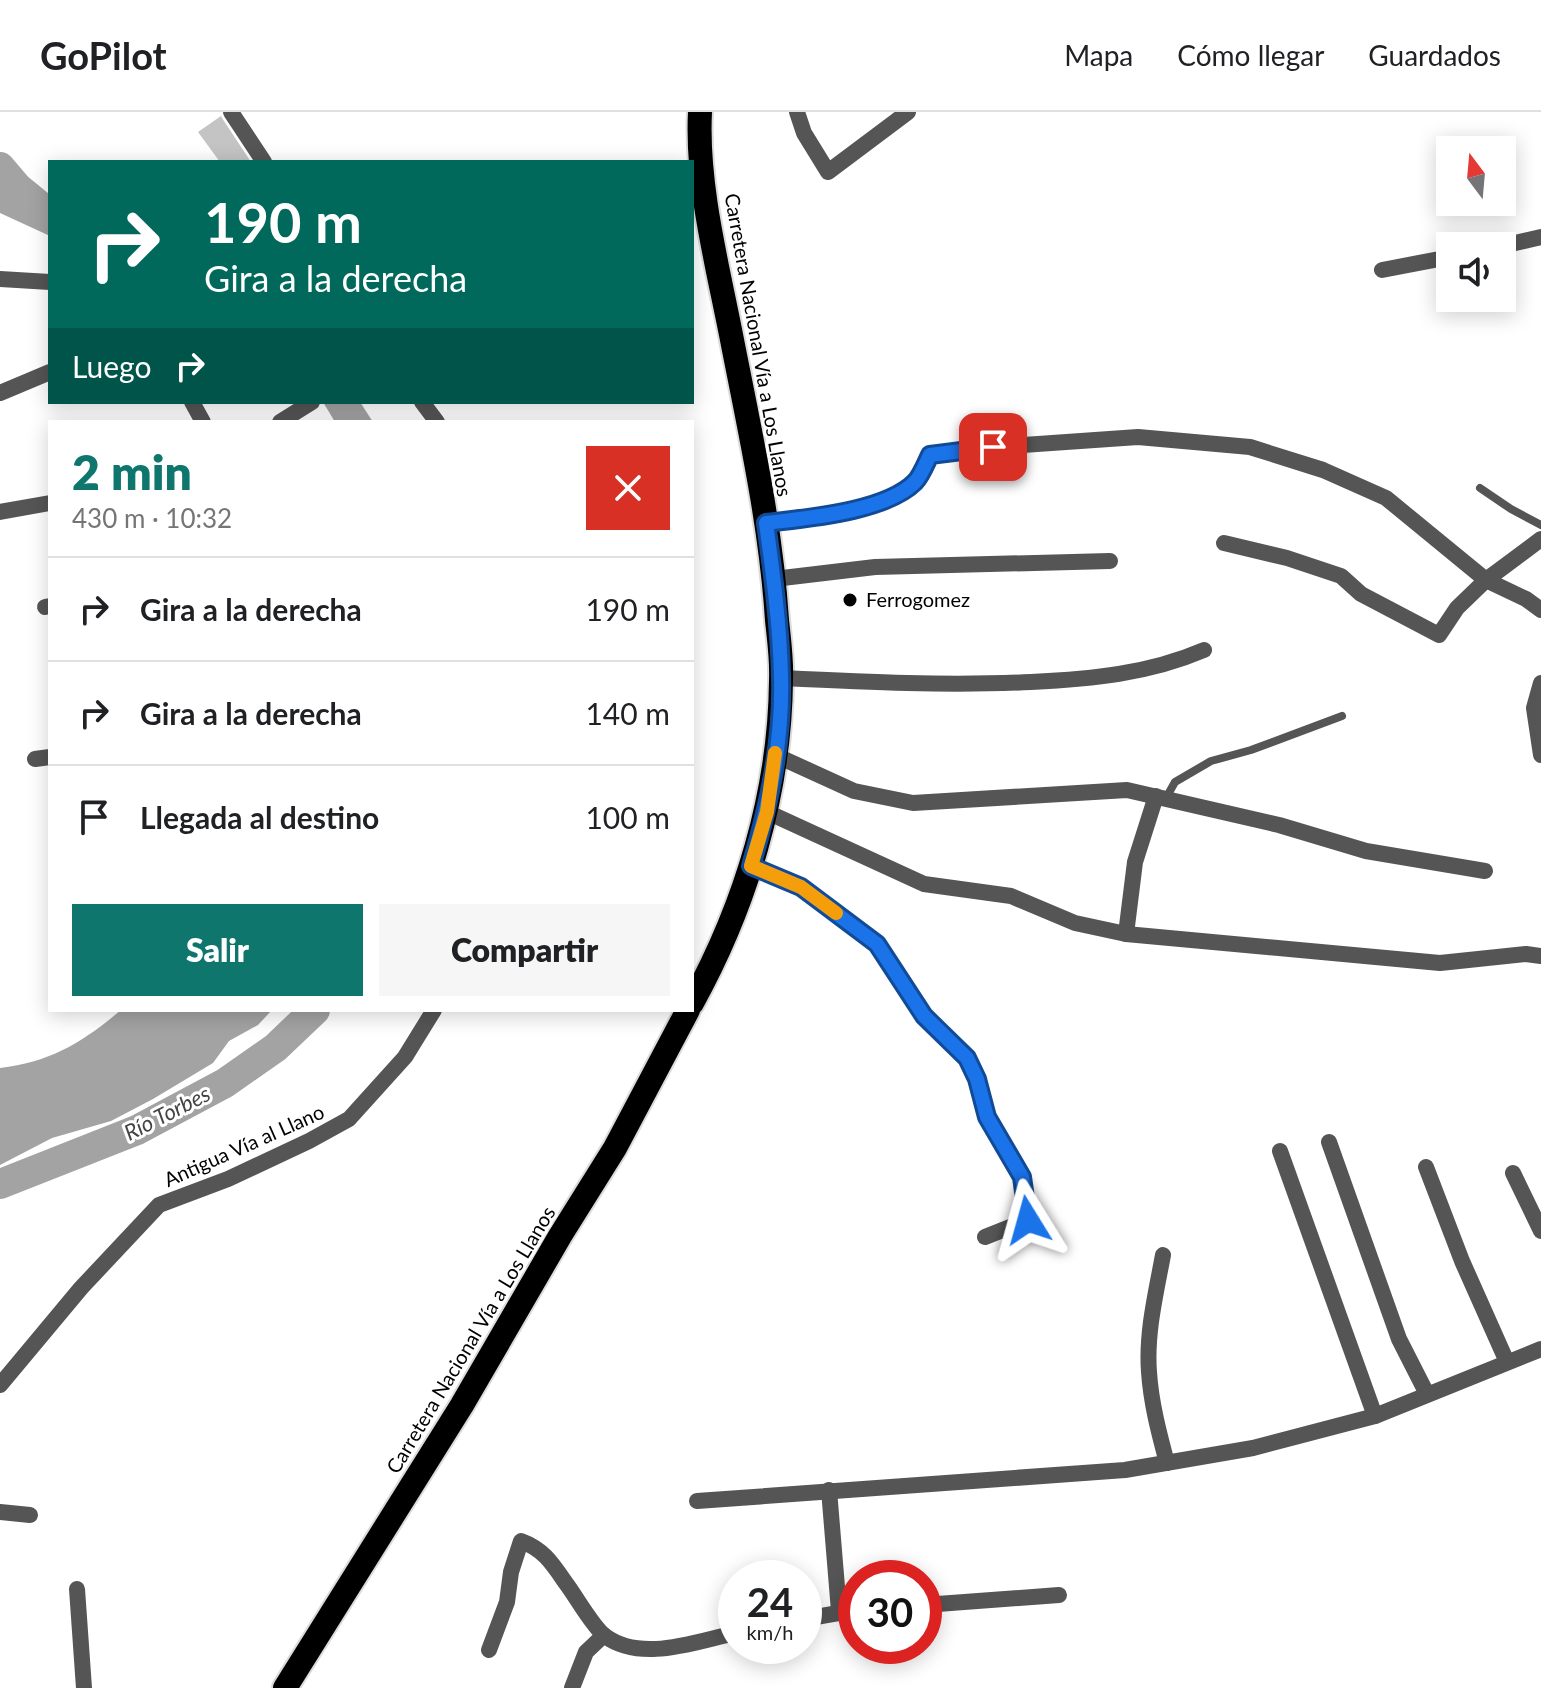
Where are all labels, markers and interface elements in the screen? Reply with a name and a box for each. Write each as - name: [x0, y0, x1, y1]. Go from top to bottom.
- text: GoPilot: [40, 32, 167, 78]
- text: Mapa: [1064, 38, 1133, 72]
- text: Cómo llegar: [1177, 38, 1324, 72]
- text: Guardados: [1368, 38, 1501, 72]
- north arrow: [1436, 136, 1516, 216]
- map controls: [1436, 136, 1516, 312]
- text: 190 m: [204, 188, 362, 255]
- street label: Carretera Nacional Vía a Los Llanos: [720, 191, 797, 498]
- icon: right: [72, 192, 176, 296]
- button: sound: [1436, 232, 1516, 312]
- text: Gira a la derecha: [204, 256, 467, 300]
- icon: right: [168, 344, 212, 388]
- text: Luego: [72, 348, 152, 384]
- pin: [959, 413, 1027, 481]
- icon: arrive: [971, 425, 1015, 469]
- text: 2 min: [72, 443, 192, 500]
- button: close: [586, 446, 670, 530]
- text: 430 m · 10:32: [72, 502, 232, 534]
- icon: right: [72, 587, 116, 631]
- place label: Ferrogomez: [866, 587, 970, 611]
- text: Gira a la derecha: [140, 591, 362, 627]
- text: 190 m: [585, 591, 670, 627]
- marker: Ferrogomez: [841, 591, 859, 609]
- icon: right: [72, 691, 116, 735]
- text: Gira a la derecha: [140, 695, 362, 731]
- text: 140 m: [585, 695, 670, 731]
- icon: arrive: [72, 795, 116, 839]
- text: Llegada al destino: [140, 799, 379, 835]
- text: 100 m: [585, 799, 670, 835]
- button: Salir: [72, 904, 363, 996]
- button: Compartir: [379, 904, 670, 996]
- water label: Río Torbes: [119, 1079, 215, 1146]
- street label: Antigua Vía al Llano: [160, 1099, 327, 1191]
- position arrow: [986, 1178, 1070, 1262]
- street label: Carretera Nacional Vía a Los Llanos: [381, 1202, 560, 1477]
- speed limit sign: 30: [838, 1560, 942, 1664]
- text: 24: [747, 1578, 793, 1626]
- text: km/h: [747, 1620, 793, 1644]

